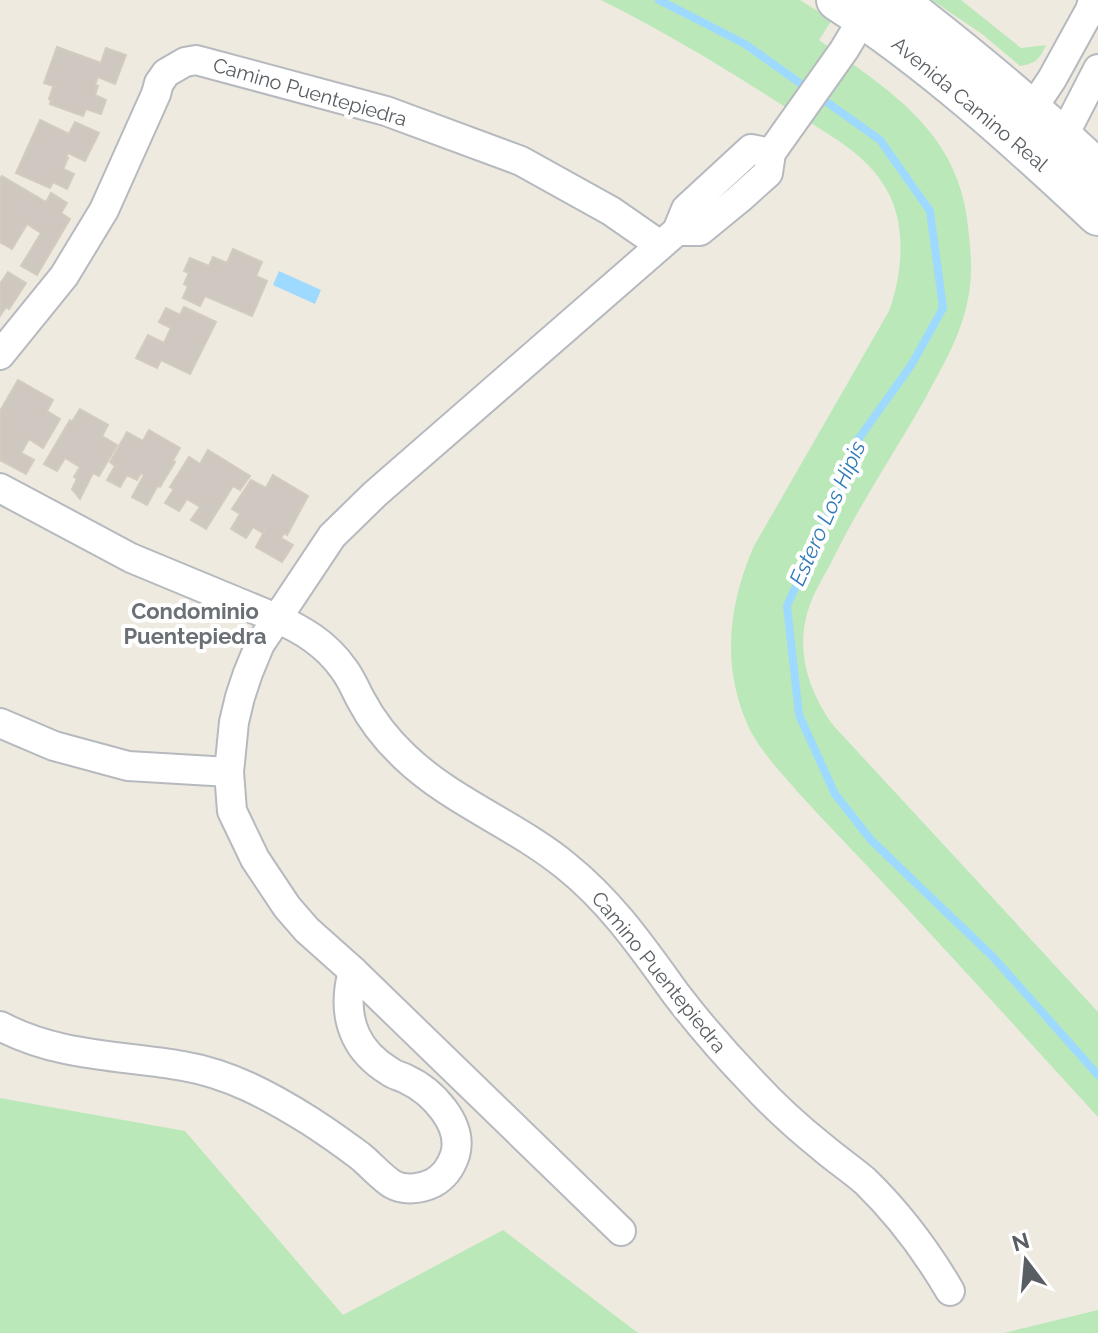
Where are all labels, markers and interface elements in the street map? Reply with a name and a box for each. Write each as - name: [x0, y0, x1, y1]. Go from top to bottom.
- street label: Avenida Camino Real: [887, 32, 1053, 177]
- street label: Camino Puentepiedra: [210, 53, 410, 131]
- water label: Estero Los Hipis: [784, 437, 870, 589]
- district label: Condominio Puentepiedra: [123, 598, 267, 649]
- street label: Camino Puentepiedra: [587, 886, 731, 1058]
- north arrow: [986, 1221, 1066, 1301]
- text: N: [1009, 1227, 1032, 1257]

